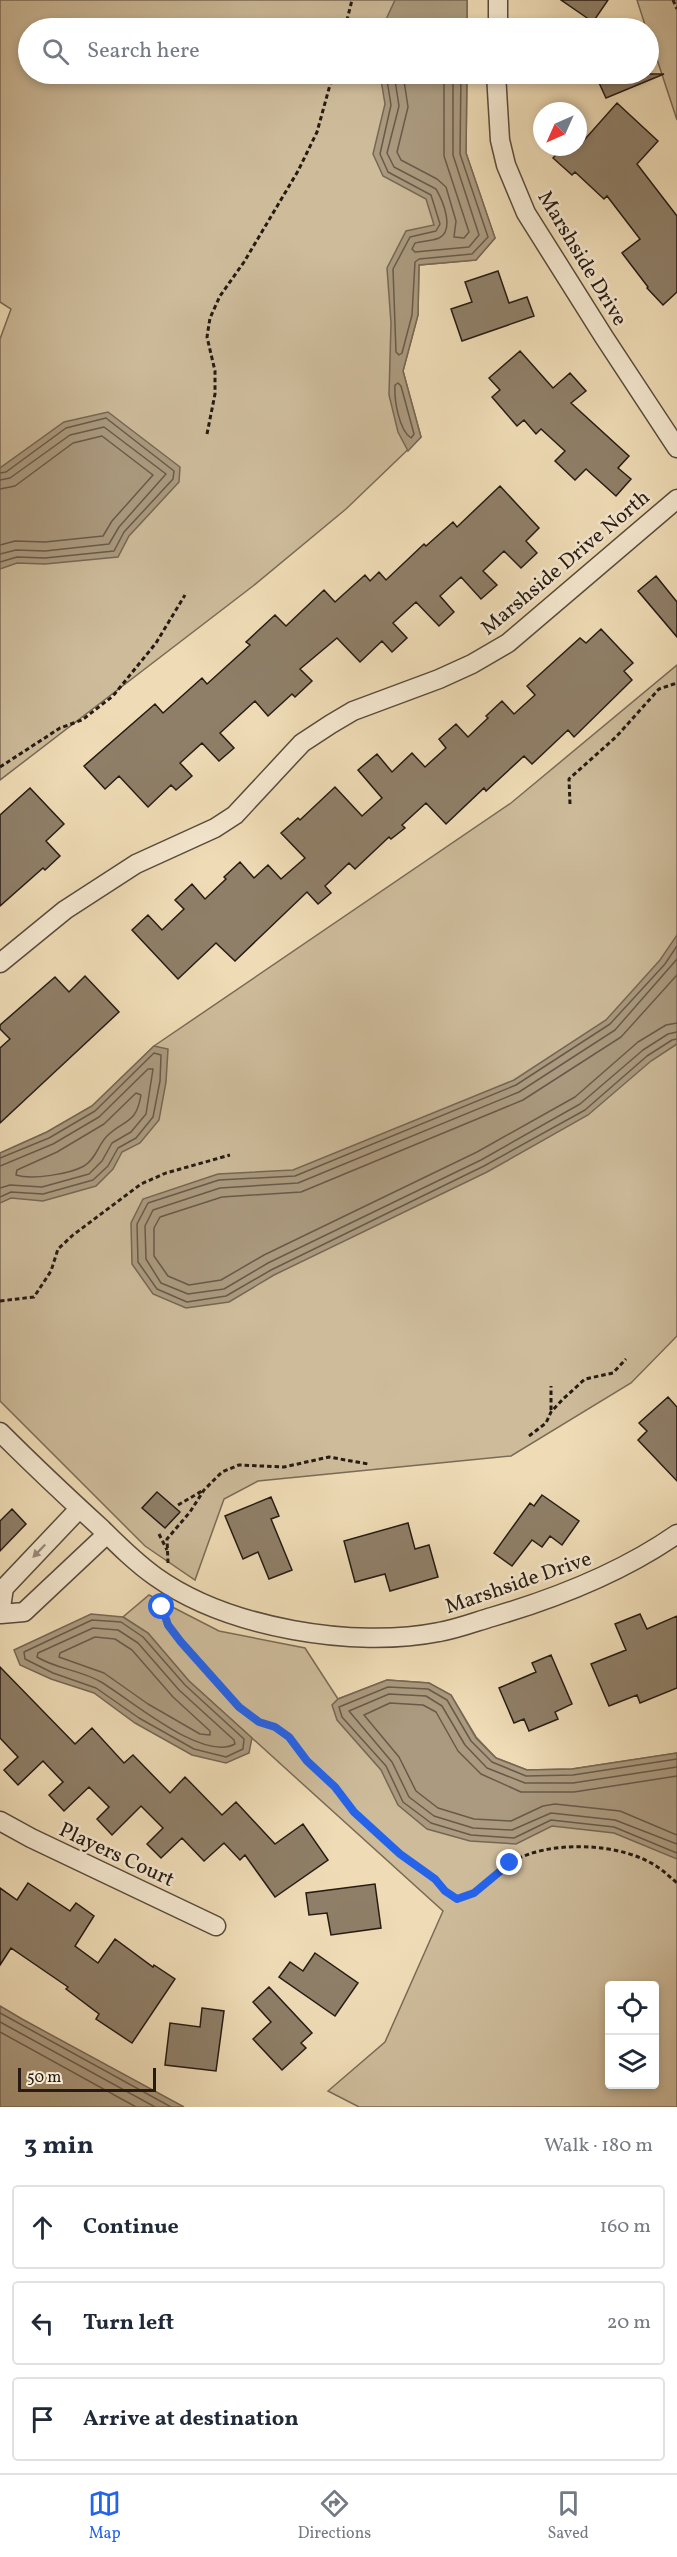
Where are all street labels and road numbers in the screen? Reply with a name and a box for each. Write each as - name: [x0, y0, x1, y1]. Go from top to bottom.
- street label: Marshside Drive: [530, 186, 634, 332]
- street label: Marshside Drive North: [475, 484, 657, 643]
- street label: Marshside Drive: [441, 1545, 596, 1622]
- street label: Players Court: [54, 1816, 179, 1895]

